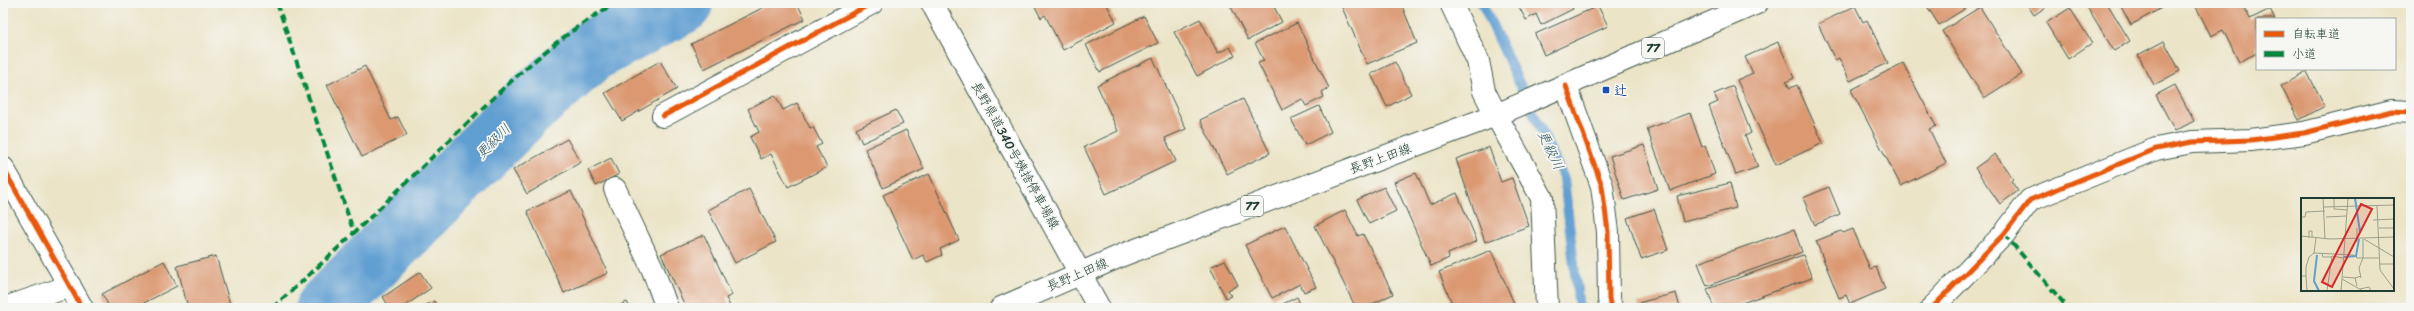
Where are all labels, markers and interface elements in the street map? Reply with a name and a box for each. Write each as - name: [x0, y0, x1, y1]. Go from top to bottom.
- legend: [2256, 18, 2396, 70]
- text: 自転車道: [2292, 23, 2340, 45]
- road number: 77: [1642, 38, 1664, 58]
- text: 小道: [2292, 43, 2316, 65]
- street label: 長野県道340号姨捨停車場線: [965, 77, 1066, 234]
- place label: 辻: [1614, 79, 1627, 102]
- marker: 辻: [1601, 85, 1611, 95]
- water label: 更級川: [470, 118, 517, 165]
- water label: 更級川: [1530, 126, 1571, 175]
- street label: 長野上田線: [1346, 136, 1416, 180]
- road number: 77: [1241, 196, 1263, 216]
- inset map: [2301, 198, 2394, 291]
- street label: 長野上田線: [1043, 251, 1113, 298]

